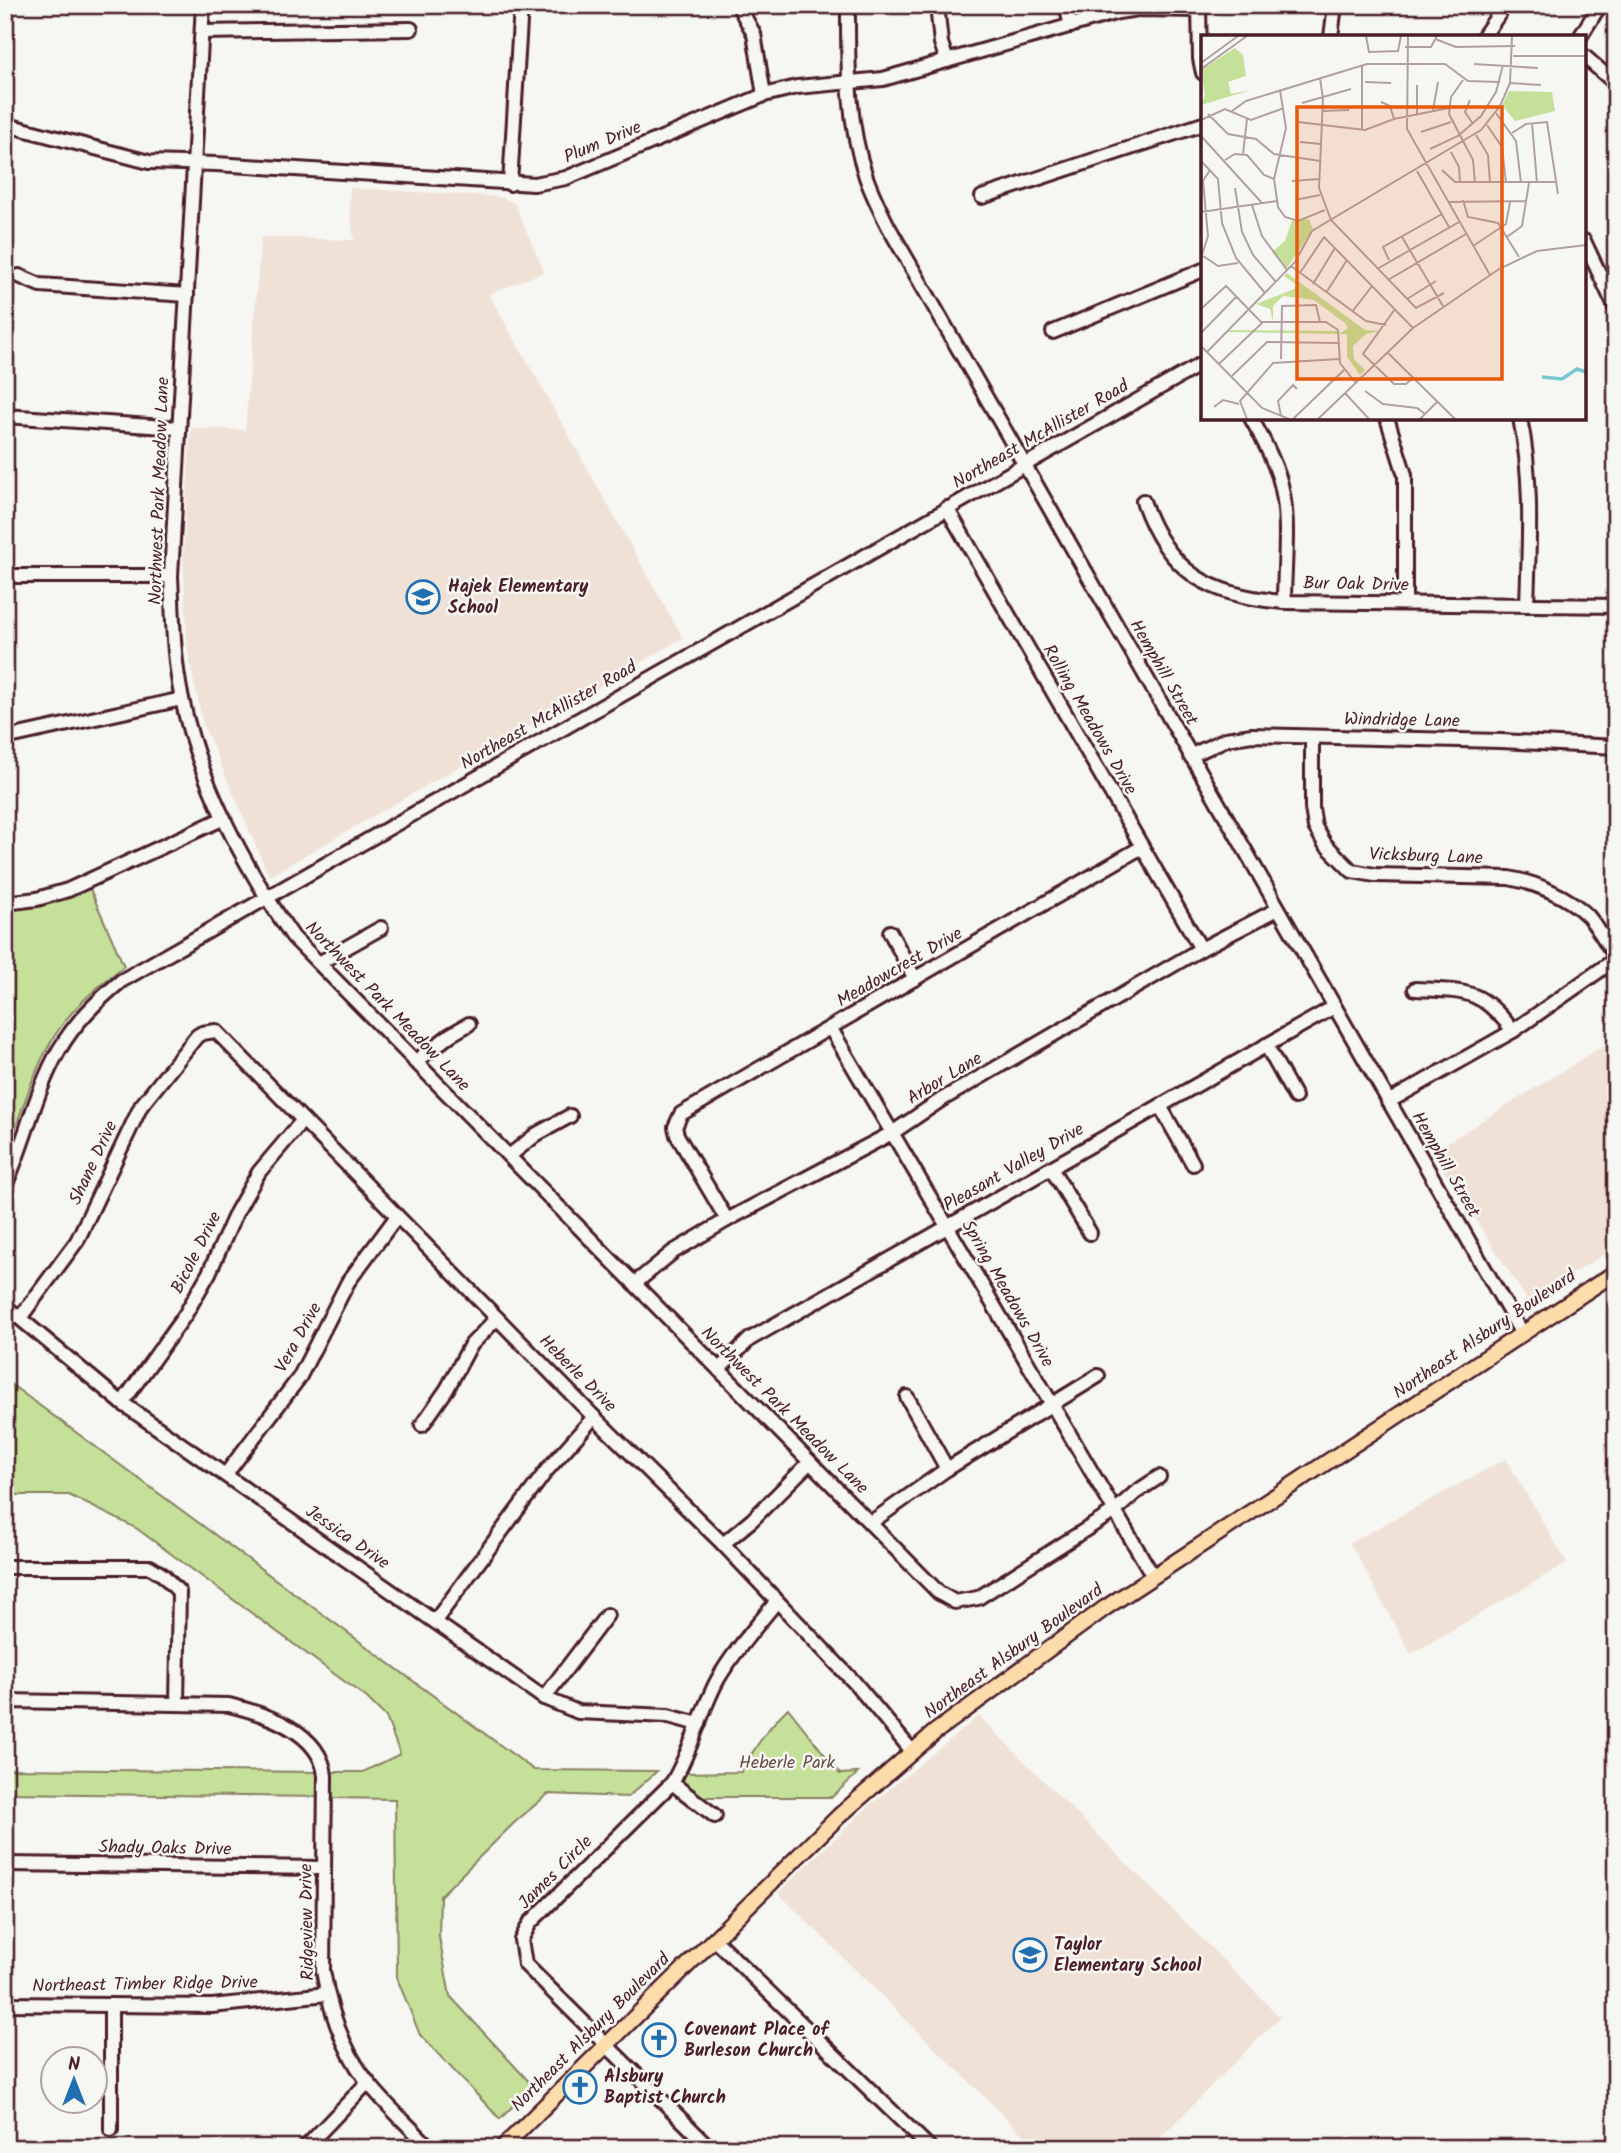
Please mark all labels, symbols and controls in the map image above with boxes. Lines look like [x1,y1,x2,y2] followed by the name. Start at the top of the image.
[1201,35,1586,420] inset map
[560,114,646,172] street label: Plum Drive
[947,372,1136,497] street label: Northeast McAllister Road
[142,377,178,605] street label: Northwest Park Meadow Lane
[1303,570,1409,600] street label: Bur Oak Drive
[448,573,589,623] place label: Hajek Elementary School
[404,578,442,616] school or university icon: Hajek Elementary School
[1121,614,1206,733] street label: Hemphill Street
[1034,639,1144,801] street label: Rolling Meadows Drive
[455,653,644,778] street label: Northeast McAllister Road
[1344,705,1460,737] street label: Windridge Lane
[1369,841,1483,873] street label: Vicksburg Lane
[297,915,477,1099] street label: Northwest Park Meadow Lane
[831,920,969,1016] street label: Meadowcrest Drive
[902,1045,988,1113] street label: Arbor Lane
[1403,1106,1488,1225] street label: Hemphill Street
[62,1116,126,1210] street label: Shane Drive
[938,1116,1090,1220] street label: Pleasant Valley Drive
[164,1207,230,1299] street label: Bicole Drive
[953,1215,1061,1373] street label: Spring Meadows Drive
[1387,1262,1583,1407] street label: Northeast Alsbury Boulevard
[268,1297,330,1379] street label: Vera Drive
[693,1320,875,1502] street label: Northwest Park Meadow Lane
[531,1328,623,1420] street label: Heberle Drive
[299,1498,395,1578] street label: Jessica Drive
[918,1576,1111,1727] street label: Northeast Alsbury Boulevard
[739,1749,836,1778] park label: Heberle Park
[512,1829,600,1917] street label: James Circle
[98,1833,232,1865] street label: Shady Oaks Drive
[292,1863,324,1981] street label: Ridgeview Drive
[1054,1931,1201,1981] place label: Taylor Elementary School
[1011,1936,1049,1974] school or university icon: Taylor Elementary School
[504,1946,678,2120] street label: Northeast Alsbury Boulevard
[32,1969,258,2001] street label: Northeast Timber Ridge Drive
[684,2016,830,2066] place label: Covenant Place of Burleson Church
[640,2021,678,2059] church icon: Covenant Place of Burleson Church
[38,2044,108,2114] north arrow
[68,2050,80,2080] text: N
[604,2063,726,2113] place label: Alsbury Baptist Church
[561,2068,599,2106] church icon: Alsbury Baptist Church

